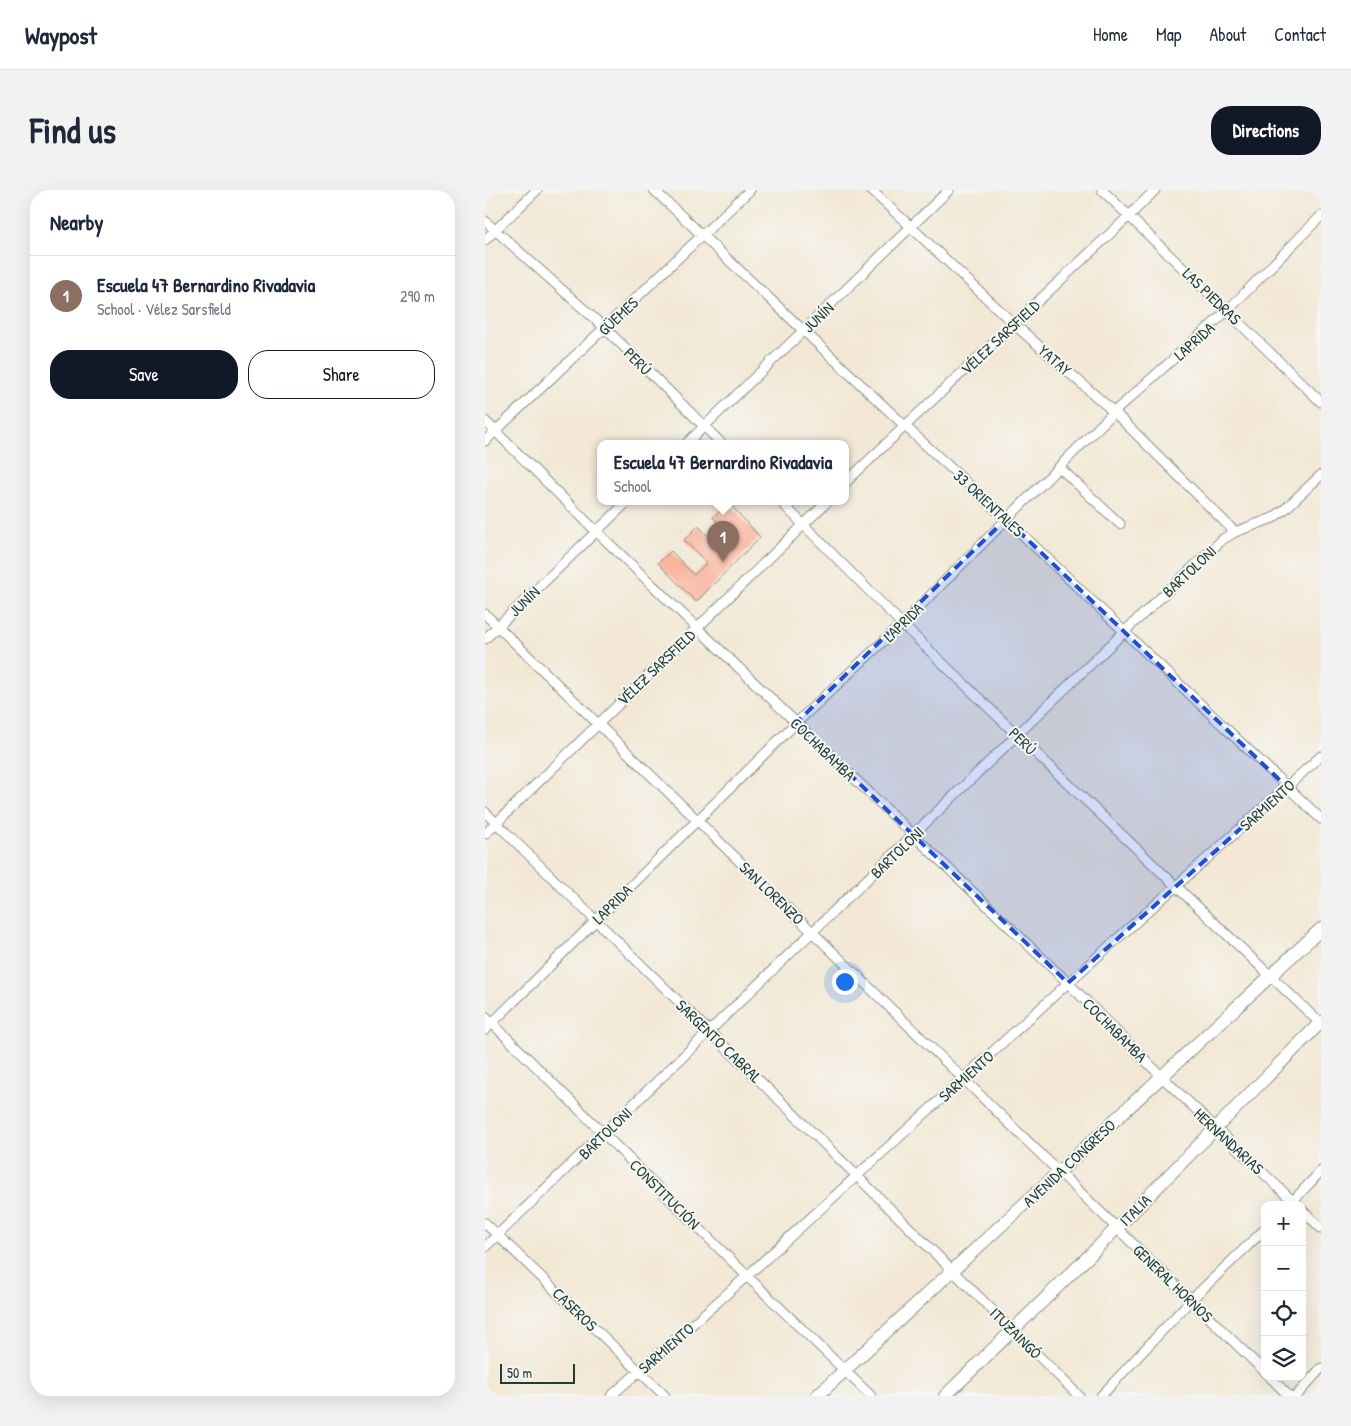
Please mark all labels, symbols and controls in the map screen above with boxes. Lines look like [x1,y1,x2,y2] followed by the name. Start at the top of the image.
[25,19,97,51] text: Waypost
[1093,22,1128,47] text: Home
[1156,22,1181,47] text: Map
[1209,22,1246,47] text: About
[1274,22,1326,47] text: Contact
[1211,106,1321,155] button: Directions
[30,107,116,154] text: Find us
[50,208,103,237] text: Nearby
[1178,263,1246,330] street label: LAS PIEDRAS
[97,272,315,298] text: Escuela 47 Bernardino Rivadavia
[63,285,69,307] text: 1
[400,285,435,307] text: 290 m
[593,291,643,340] street label: GÜEMES
[956,294,1045,379] street label: VÉLEZ SARSFIELD
[798,297,838,337] street label: JUNÍN
[97,298,231,320] text: School · Vélez Sarsfield
[1169,317,1219,365] street label: LAPRIDA
[1034,339,1076,381] street label: YATAY
[619,342,657,380] street label: PERÚ
[50,350,238,399] button: Save
[248,350,435,399] button: Share
[597,440,849,505] popup
[614,449,832,475] text: Escuela 47 Bernardino Rivadavia
[949,465,1030,542] street label: 33 ORIENTALES
[614,475,651,497] text: School
[707,521,739,562] pin: 1
[1157,540,1221,602] street label: BARTOLONI
[504,581,544,621] street label: JUNÍN
[878,597,928,647] street label: LAPRIDA
[612,624,700,710] street label: VÉLEZ SARSFIELD
[785,712,861,786] street label: COCHABAMBA
[1004,722,1042,760] street label: PERÚ
[1234,774,1300,836] street label: SARMIENTO
[865,821,929,883] street label: BARTOLONI
[735,857,809,929] street label: SAN LORENZO
[587,879,637,929] street label: LAPRIDA
[832,969,858,995] your location
[1078,993,1152,1067] street label: COCHABAMBA
[671,994,767,1088] street label: SARGENTO CABRAL
[933,1045,999,1107] street label: SARMIENTO
[573,1102,637,1164] street label: BARTOLONI
[1189,1103,1269,1180] street label: HERNANDARIAS
[1018,1114,1120,1212] street label: AVENIDA CONGRESO
[625,1154,705,1234] street label: CONSTITUCIÓN
[1114,1189,1156,1231] street label: ITALIA
[1261,1201,1306,1381] map controls
[1261,1201,1306,1246] button: +
[1128,1239,1218,1327] street label: GENERAL HORNOS
[1261,1246,1306,1291] button: −
[548,1282,603,1336] street label: CASEROS
[1261,1291,1306,1336] button: locate
[985,1302,1047,1364] street label: ITUZAINGÓ
[633,1317,699,1379] street label: SARMIENTO
[1261,1336,1306,1381] button: layers
[500,1361,575,1384] scale bar
[507,1363,532,1382] text: 50 m

